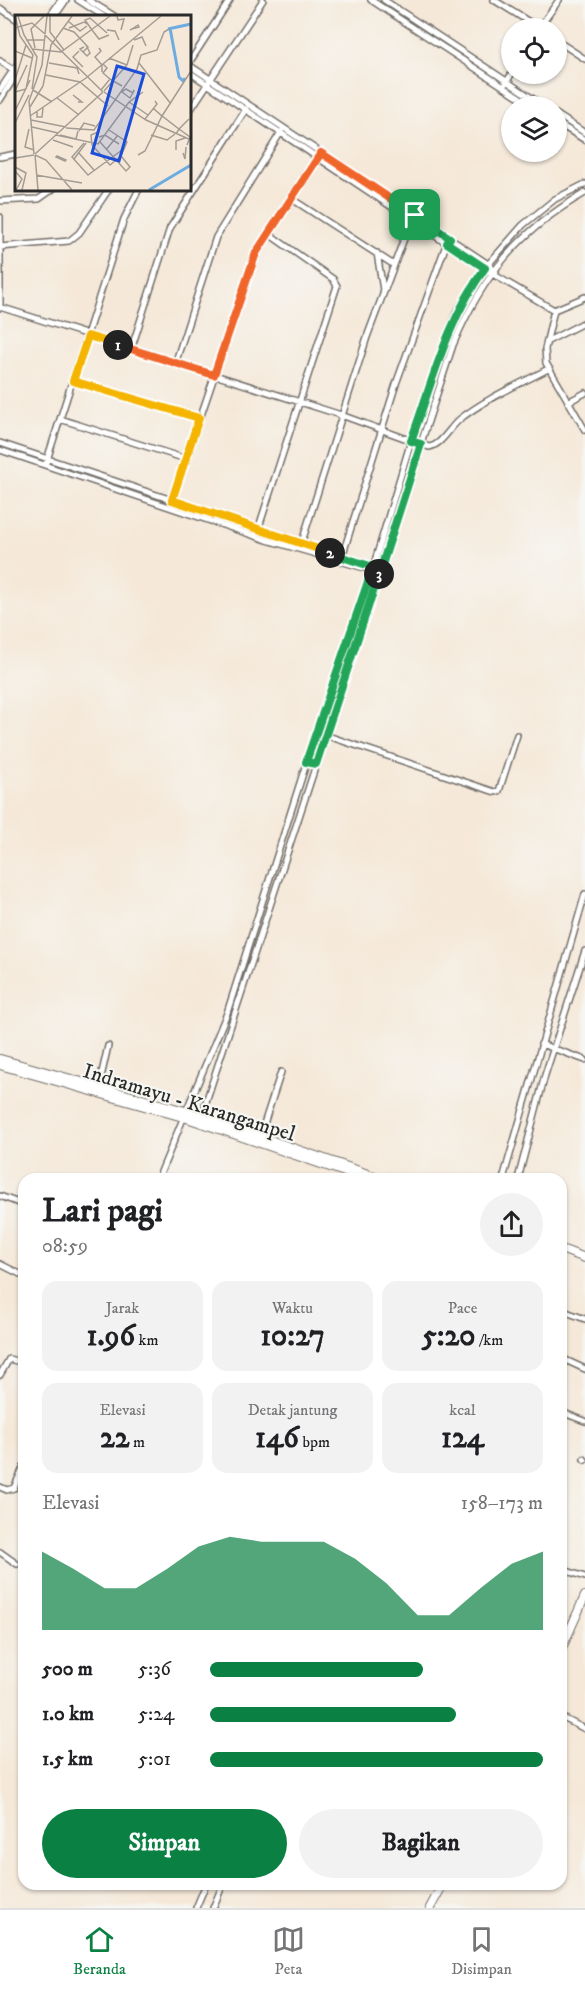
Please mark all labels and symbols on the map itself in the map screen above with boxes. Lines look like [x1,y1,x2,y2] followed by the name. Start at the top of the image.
[15,15,190,190] inset map
[389,189,440,240] pin
[103,330,133,360] pin: 1
[315,538,345,568] pin: 2
[364,559,394,589] pin: 3
[80,1058,299,1148] street label: Indramayu - Karangampel

